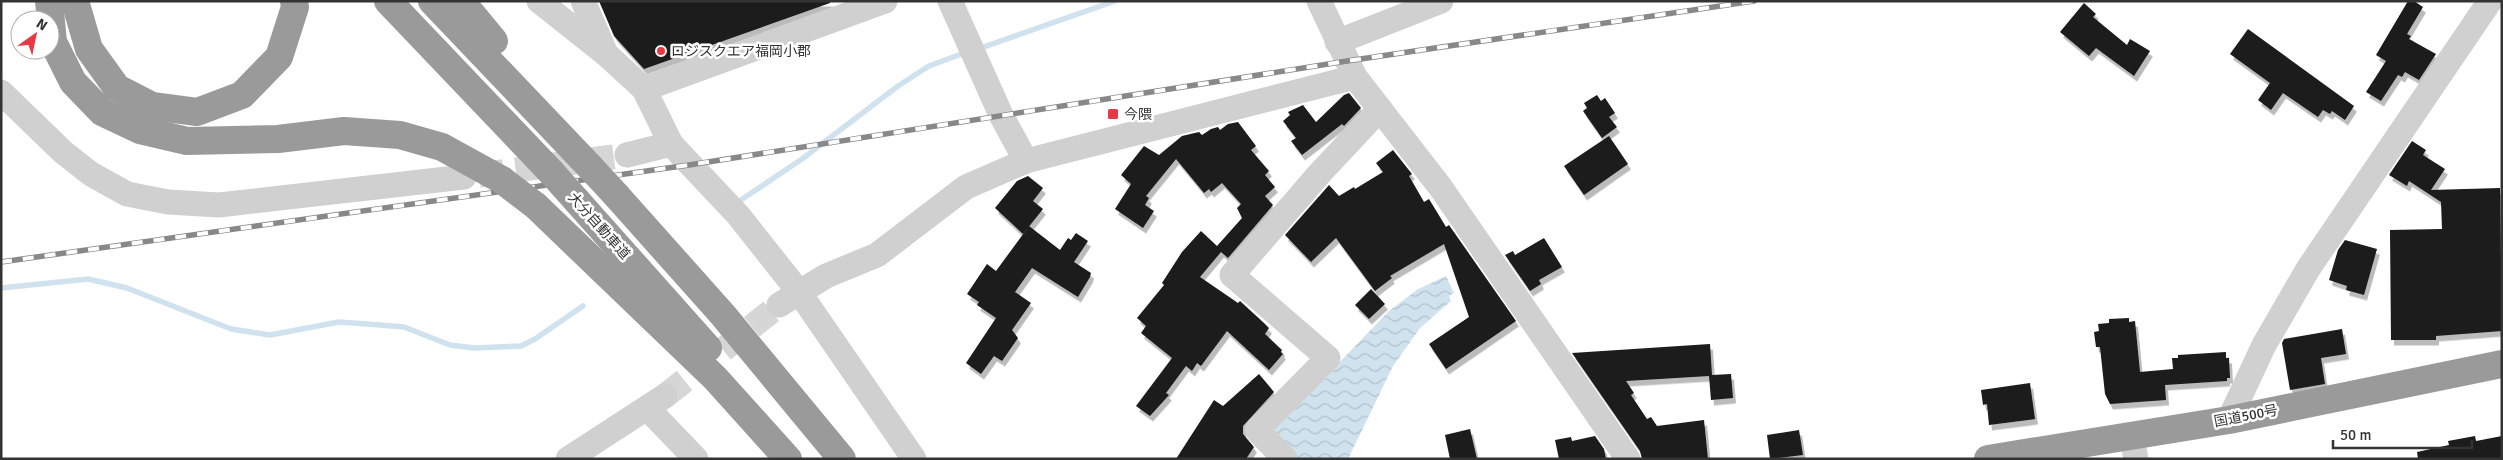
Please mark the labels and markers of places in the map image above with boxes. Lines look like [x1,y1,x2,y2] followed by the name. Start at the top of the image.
[671,43,811,60] place label: ロジスクエア福岡小郡
[655,45,667,57] marker: ロジスクエア福岡小郡
[1124,106,1152,123] place label: 今隈
[1106,107,1120,121] marker: 今隈

